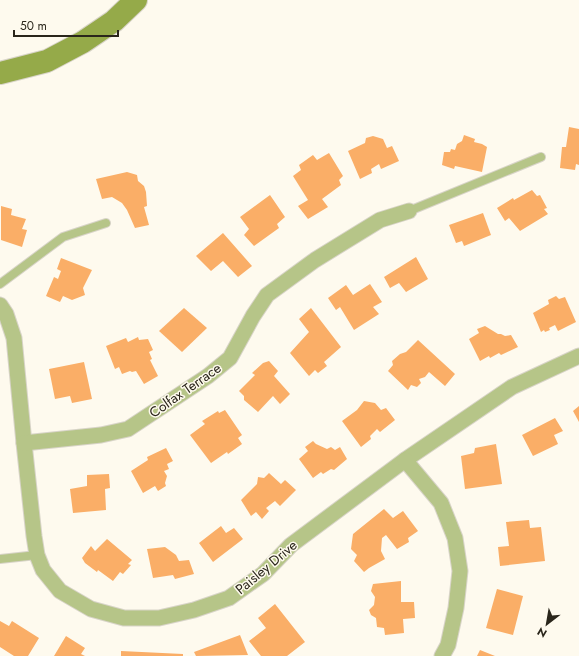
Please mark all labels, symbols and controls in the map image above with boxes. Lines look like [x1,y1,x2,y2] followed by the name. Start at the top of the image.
[14,12,118,38] scale bar
[20,17,47,35] text: 50 m
[145,358,225,422] street label: Colfax Terrace
[231,535,301,599] street label: Paisley Drive
[527,604,567,644] north arrow
[534,623,550,642] text: N

